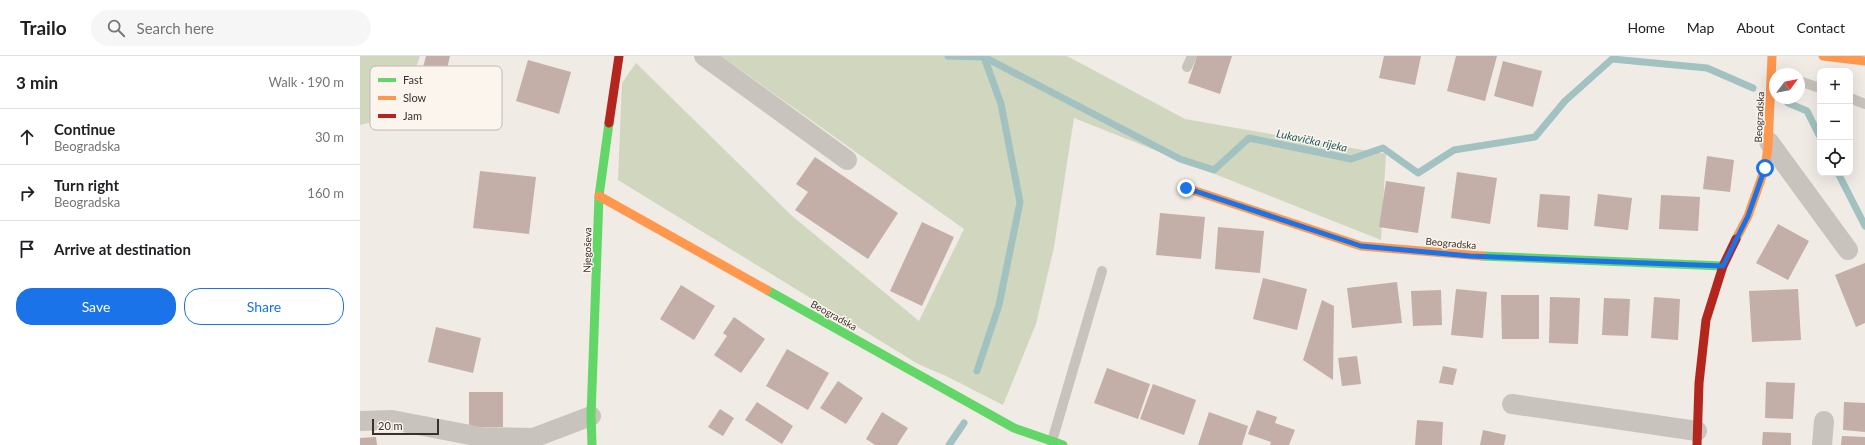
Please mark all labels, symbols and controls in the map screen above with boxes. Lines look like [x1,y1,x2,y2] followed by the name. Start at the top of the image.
[91,10,371,46] search box
[20,16,67,39] text: Trailo
[105,17,127,39] icon: search
[137,19,214,37] text: Search here
[1627,19,1665,36] text: Home
[1687,19,1714,36] text: Map
[1736,19,1774,36] text: About
[1796,19,1845,36] text: Contact
[370,66,502,130] legend
[1769,68,1805,104] north arrow
[1817,68,1853,176] map controls
[1817,68,1853,104] button: +
[16,72,58,93] text: 3 min
[403,73,423,86] text: Fast
[268,74,344,90] text: Walk · 190 m
[403,91,427,104] text: Slow
[1752,91,1766,143] street label: Beogradska
[1817,104,1853,140] button: −
[403,109,422,122] text: Jam
[54,120,115,138] text: Continue
[16,126,38,148] icon: ahead
[1275,126,1349,154] water label: Lukavička rijeka
[315,129,344,145] text: 30 m
[54,138,120,154] text: Beogradska
[1817,140,1853,176] button: locate
[1756,159,1774,177] route start
[54,176,119,194] text: Turn right
[1177,179,1195,197] route end
[16,182,38,204] icon: right
[307,185,344,201] text: 160 m
[54,194,120,210] text: Beogradska
[581,227,593,273] street label: Njegoševa
[1425,235,1477,251] street label: Beogradska
[16,238,38,260] icon: arrive
[54,240,191,258] text: Arrive at destination
[16,288,176,325] button: Save
[184,288,344,325] button: Share
[809,297,859,333] street label: Beogradska
[372,417,439,436] scale bar
[378,419,403,432] text: 20 m

